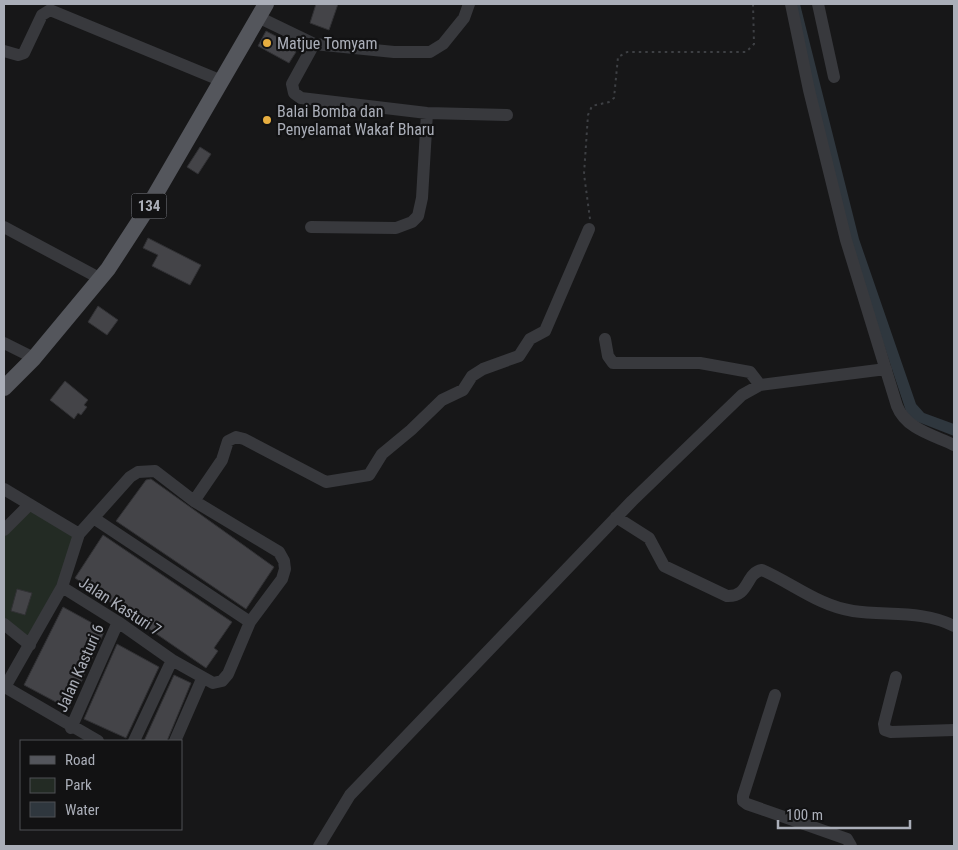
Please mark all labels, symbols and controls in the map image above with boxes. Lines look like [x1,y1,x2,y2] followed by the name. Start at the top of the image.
[277,34,378,53] place label: Matjue Tomyam
[261,37,273,49] marker: Matjue Tomyam
[277,102,434,139] place label: Balai Bomba dan Penyelamat Wakaf Bharu
[261,114,273,126] marker: Balai Bomba dan Penyelamat Wakaf Bharu
[132,194,166,218] road number: 134
[75,572,165,640] street label: Jalan Kasturi 7
[52,621,108,715] street label: Jalan Kasturi 6
[20,740,182,830] legend
[65,751,95,769] text: Road
[65,776,92,794] text: Park
[778,798,910,830] scale bar
[65,801,100,819] text: Water
[786,806,823,824] text: 100 m

